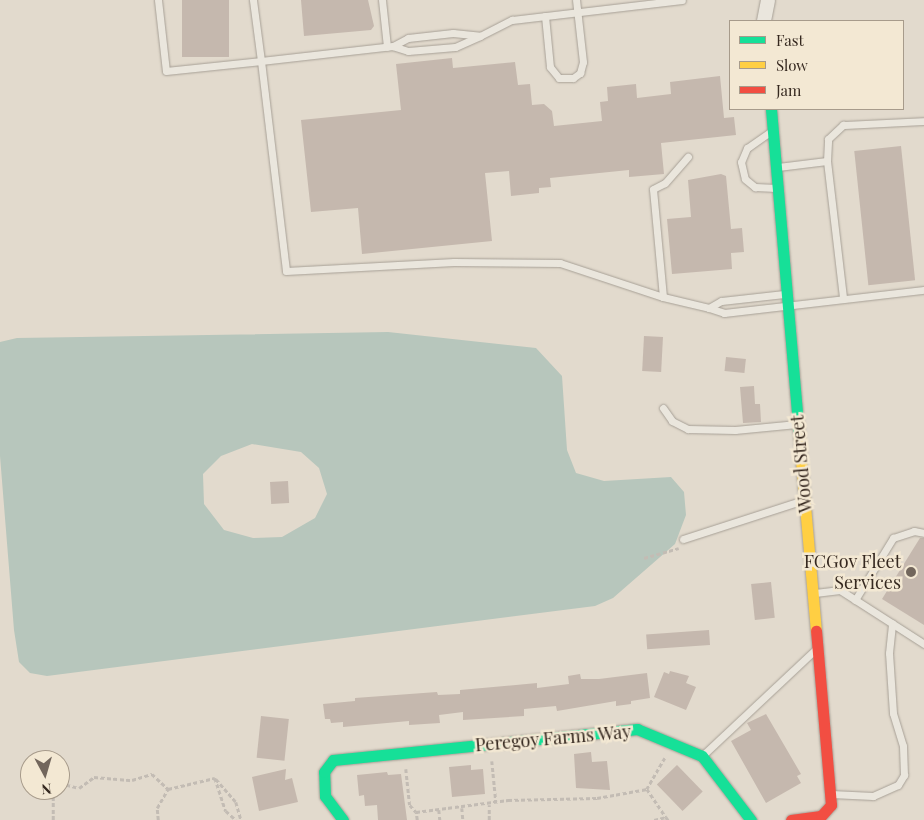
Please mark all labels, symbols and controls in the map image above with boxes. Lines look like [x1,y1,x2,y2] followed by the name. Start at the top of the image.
[729,20,904,110] legend
[776,30,804,50] text: Fast
[776,55,808,75] text: Slow
[776,80,801,100] text: Jam
[786,414,816,514] street label: Wood Street
[803,551,901,594] place label: FCGov Fleet Services
[905,566,917,578] marker: FCGov Fleet Services
[474,720,632,756] street label: Peregoy Farms Way
[20,750,70,800] north arrow
[41,779,53,799] text: N

